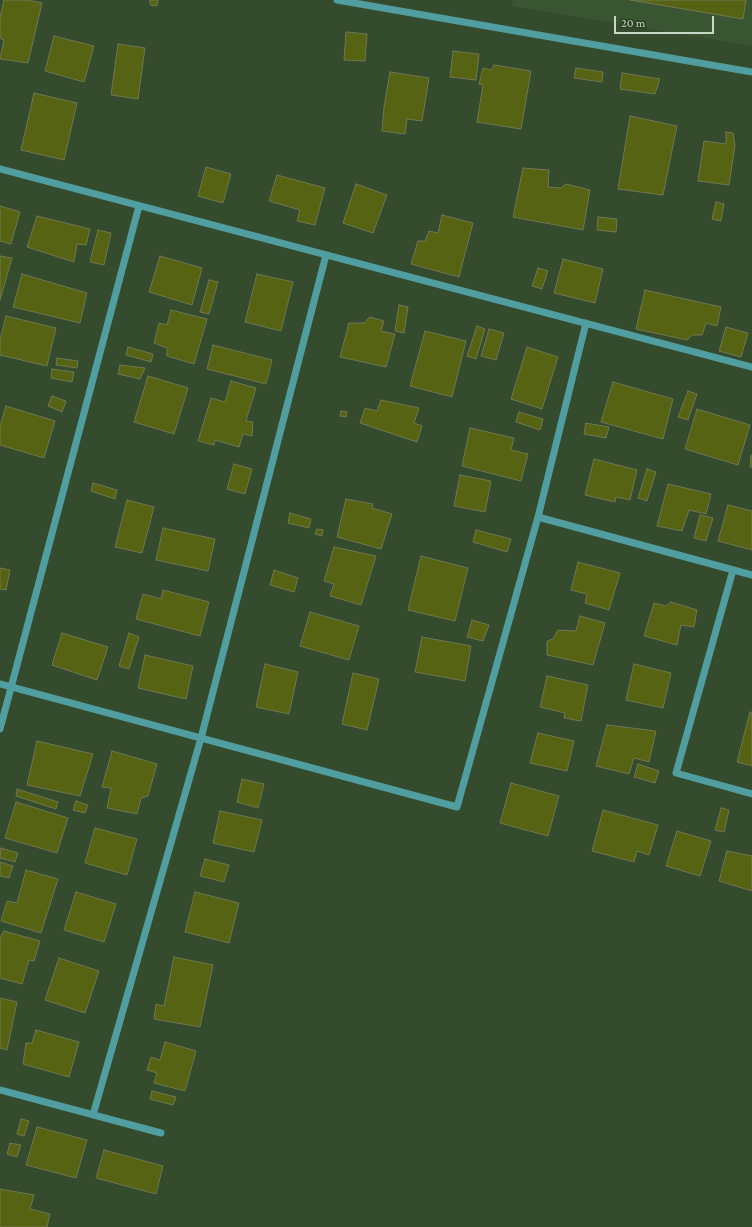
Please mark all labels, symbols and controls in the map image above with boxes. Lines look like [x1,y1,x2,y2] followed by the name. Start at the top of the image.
[616,8,716,34] scale bar
[621,16,645,30] text: 20 m

